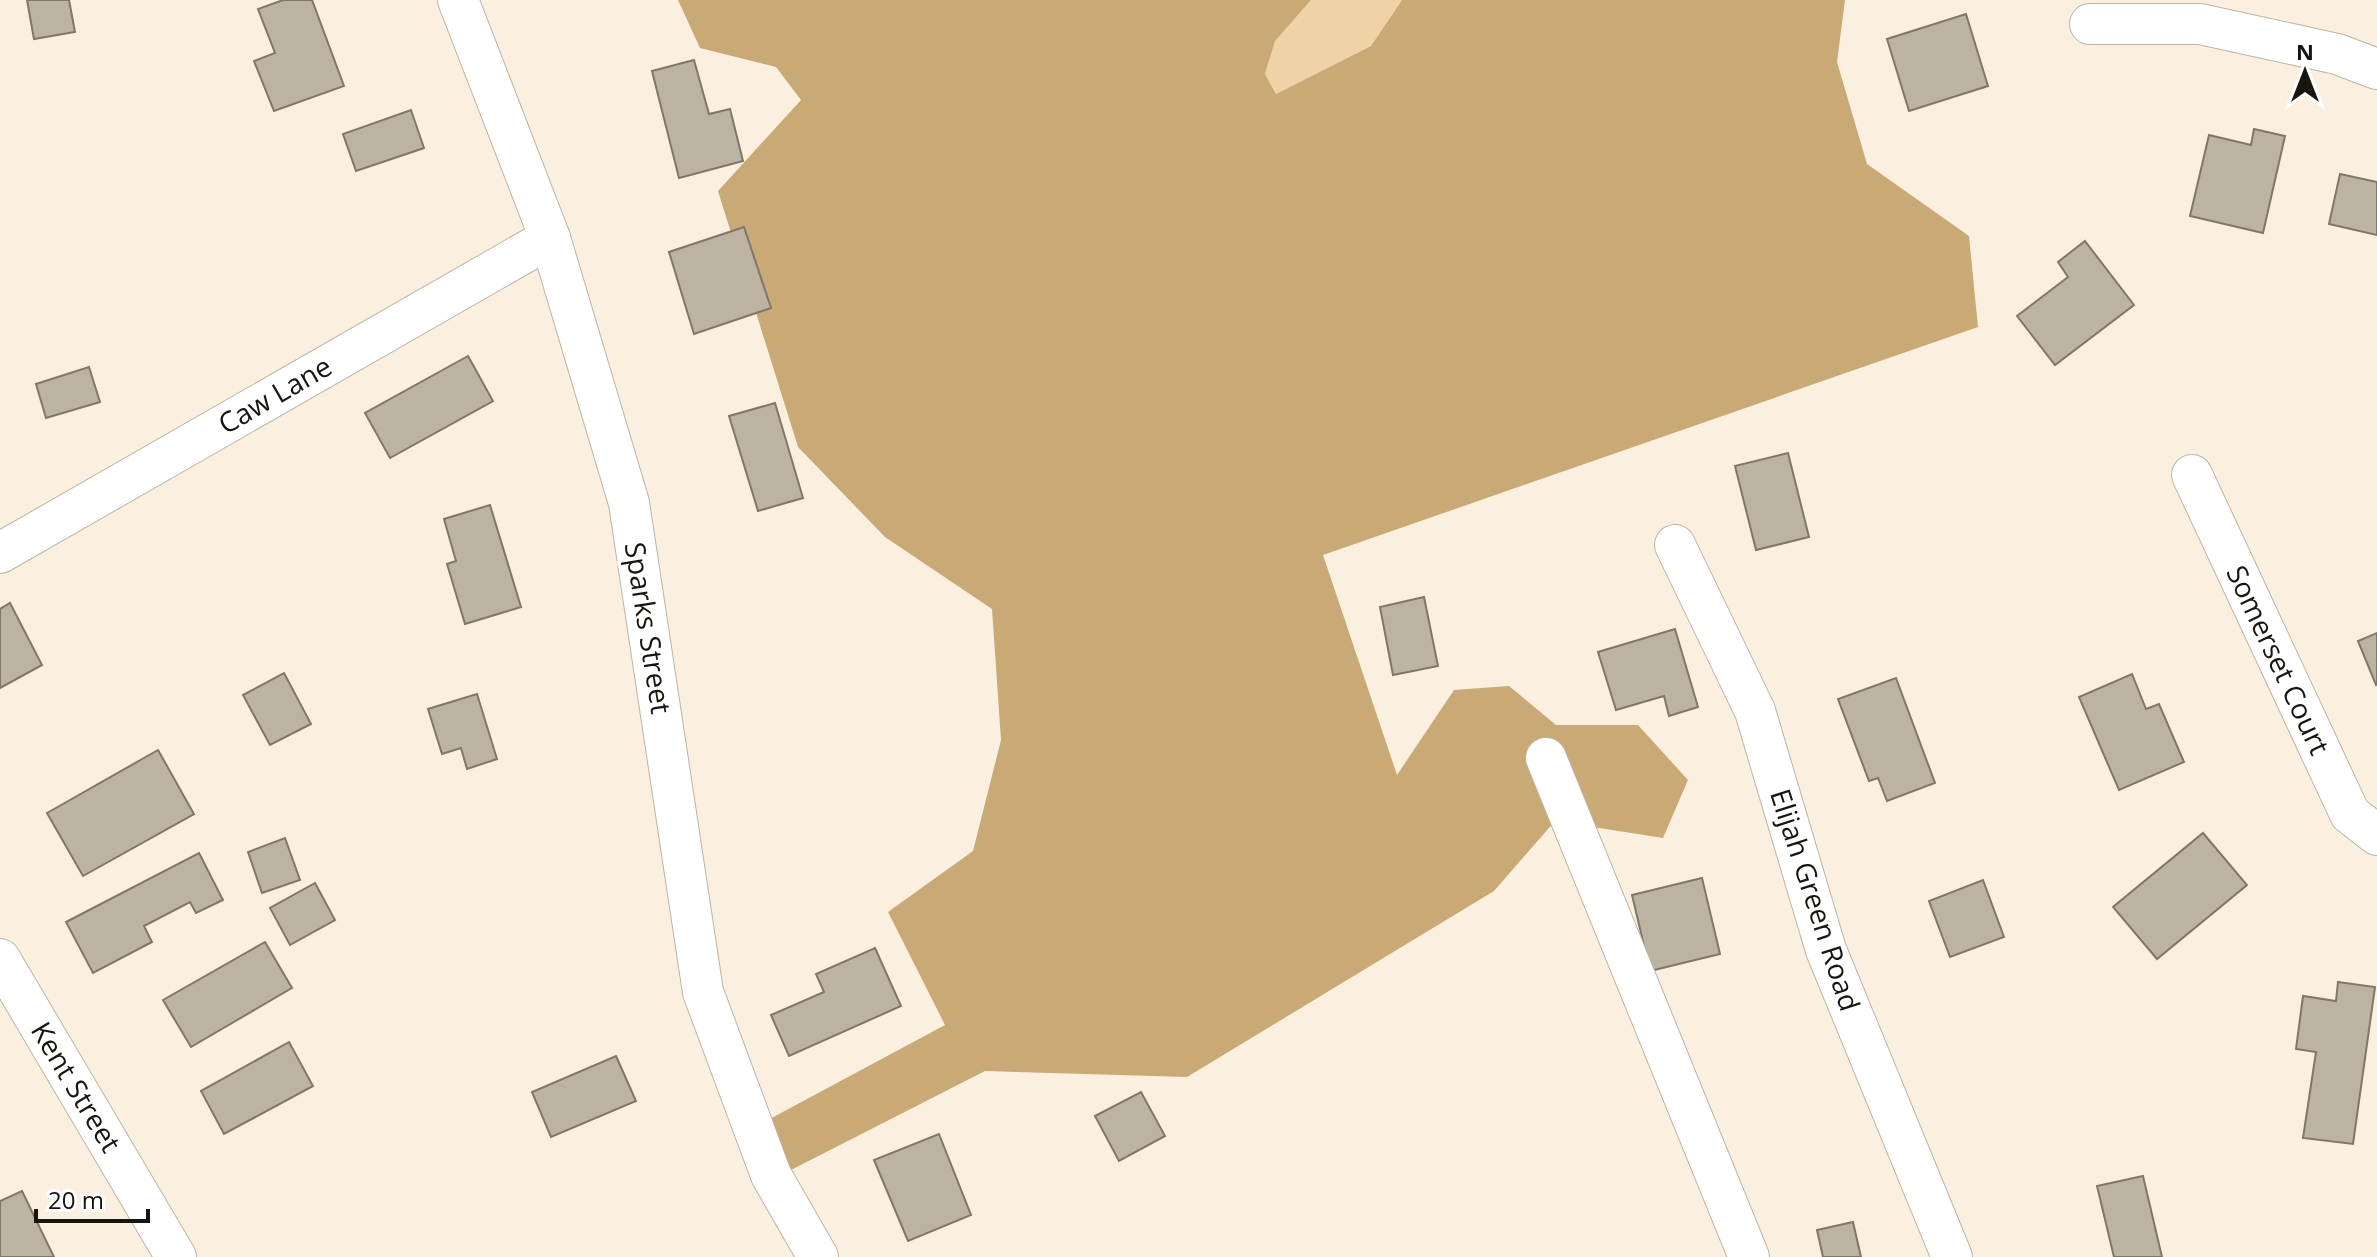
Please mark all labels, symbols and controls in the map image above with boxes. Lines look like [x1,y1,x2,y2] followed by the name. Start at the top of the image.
[2265,32,2345,112] north arrow
[2296,36,2314,66] text: N
[211,346,338,442] street label: Caw Lane
[617,539,681,716] street label: Sparks Street
[2218,559,2339,760] street label: Somerset Court
[1762,784,1870,1016] street label: Elijah Green Road
[23,1014,131,1159] street label: Kent Street
[36,1173,148,1223] scale bar
[48,1183,104,1216] text: 20 m

